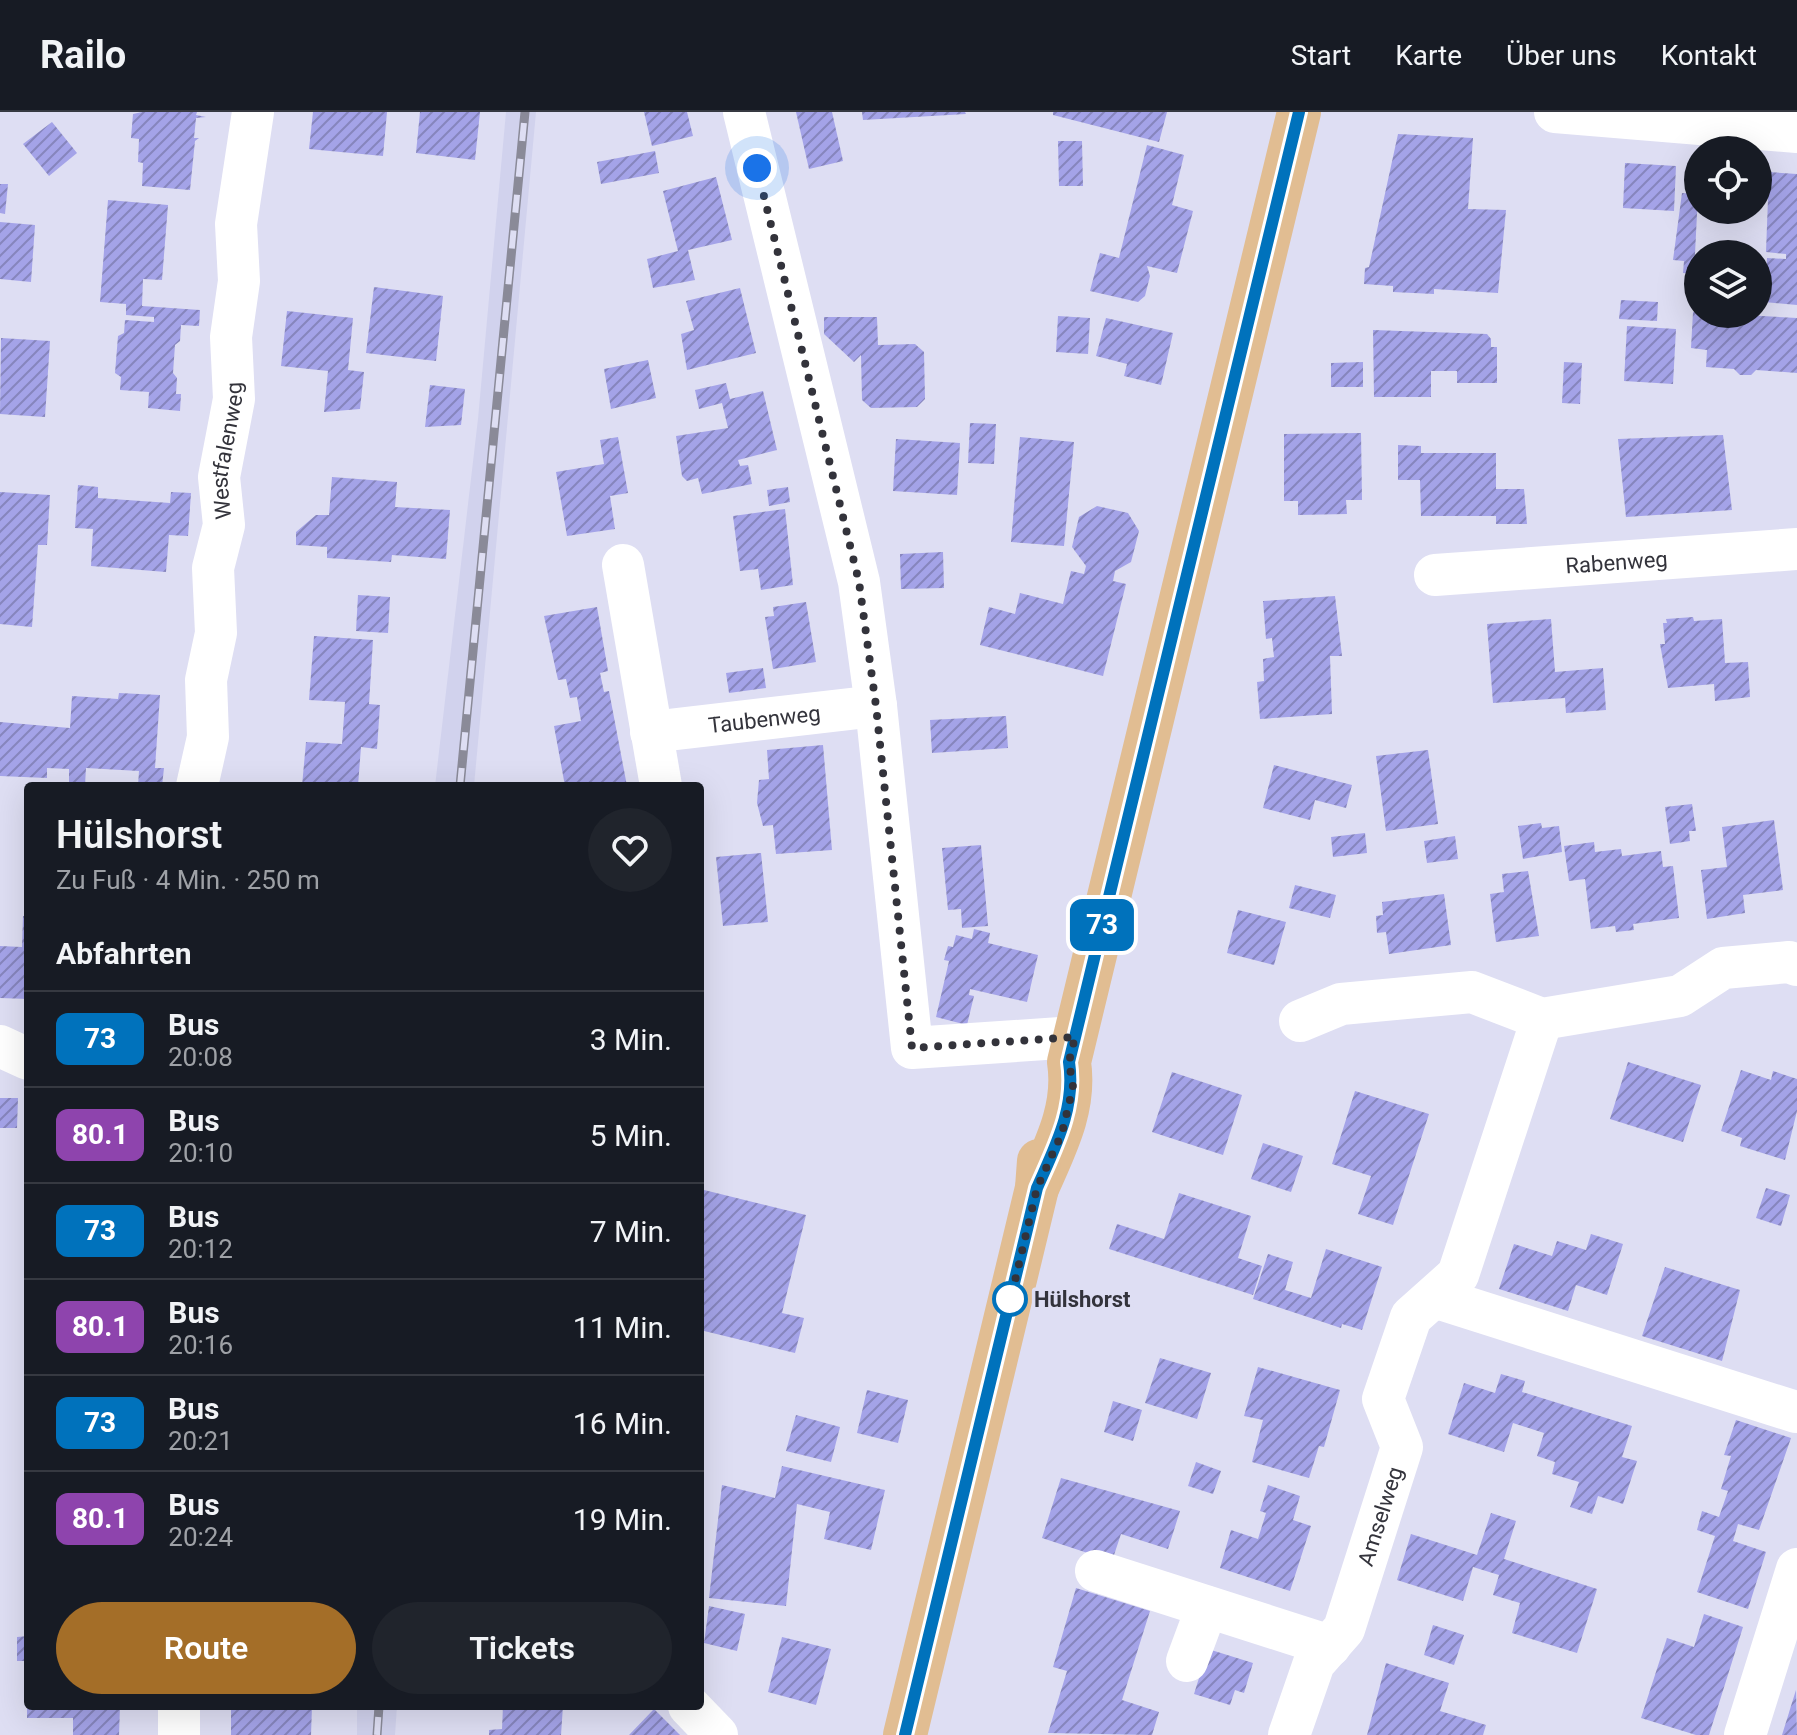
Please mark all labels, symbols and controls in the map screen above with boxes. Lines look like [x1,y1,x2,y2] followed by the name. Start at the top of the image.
[40,33,126,77] text: Railo
[1291,39,1351,72] text: Start
[1395,39,1462,72] text: Karte
[1506,39,1617,72] text: Über uns
[1661,39,1757,72] text: Kontakt
[1684,136,1772,328] map controls
[1684,136,1772,224] button: locate
[737,148,777,188] your location
[1684,240,1772,328] button: layers
[207,381,247,520] street label: Westfalenweg
[1565,546,1668,578] street label: Rabenweg
[707,700,822,738] street label: Taubenweg
[588,808,672,892] button: heart
[56,813,222,857] text: Hülshorst
[56,865,320,895] text: Zu Fuß · 4 Min. · 250 m
[1066,899,1138,951] line badge: 73
[1086,908,1118,941] text: 73
[56,936,192,971] text: Abfahrten
[168,1007,219,1042] text: Bus
[84,1022,116,1055] text: 73
[590,1022,672,1057] text: 3 Min.
[168,1042,233,1072] text: 20:08
[168,1103,220,1138] text: Bus
[72,1118,128,1151] text: 80.1
[590,1118,672,1153] text: 5 Min.
[168,1138,233,1168] text: 20:10
[168,1199,219,1234] text: Bus
[84,1214,116,1247] text: 73
[590,1214,672,1249] text: 7 Min.
[168,1234,233,1264] text: 20:12
[993,1282,1027,1316] marker: Hülshorst
[1034,1287,1131,1312] place label: Hülshorst
[168,1295,220,1330] text: Bus
[72,1310,128,1343] text: 80.1
[573,1310,672,1345] text: 11 Min.
[168,1330,233,1360] text: 20:16
[168,1391,219,1426] text: Bus
[84,1406,116,1439] text: 73
[573,1406,672,1441] text: 16 Min.
[168,1426,233,1456] text: 20:21
[1352,1463,1407,1569] street label: Amselweg
[168,1487,220,1522] text: Bus
[72,1502,128,1535] text: 80.1
[573,1502,672,1537] text: 19 Min.
[168,1522,233,1552] text: 20:24
[56,1602,356,1694] button: Route
[372,1602,672,1694] button: Tickets

